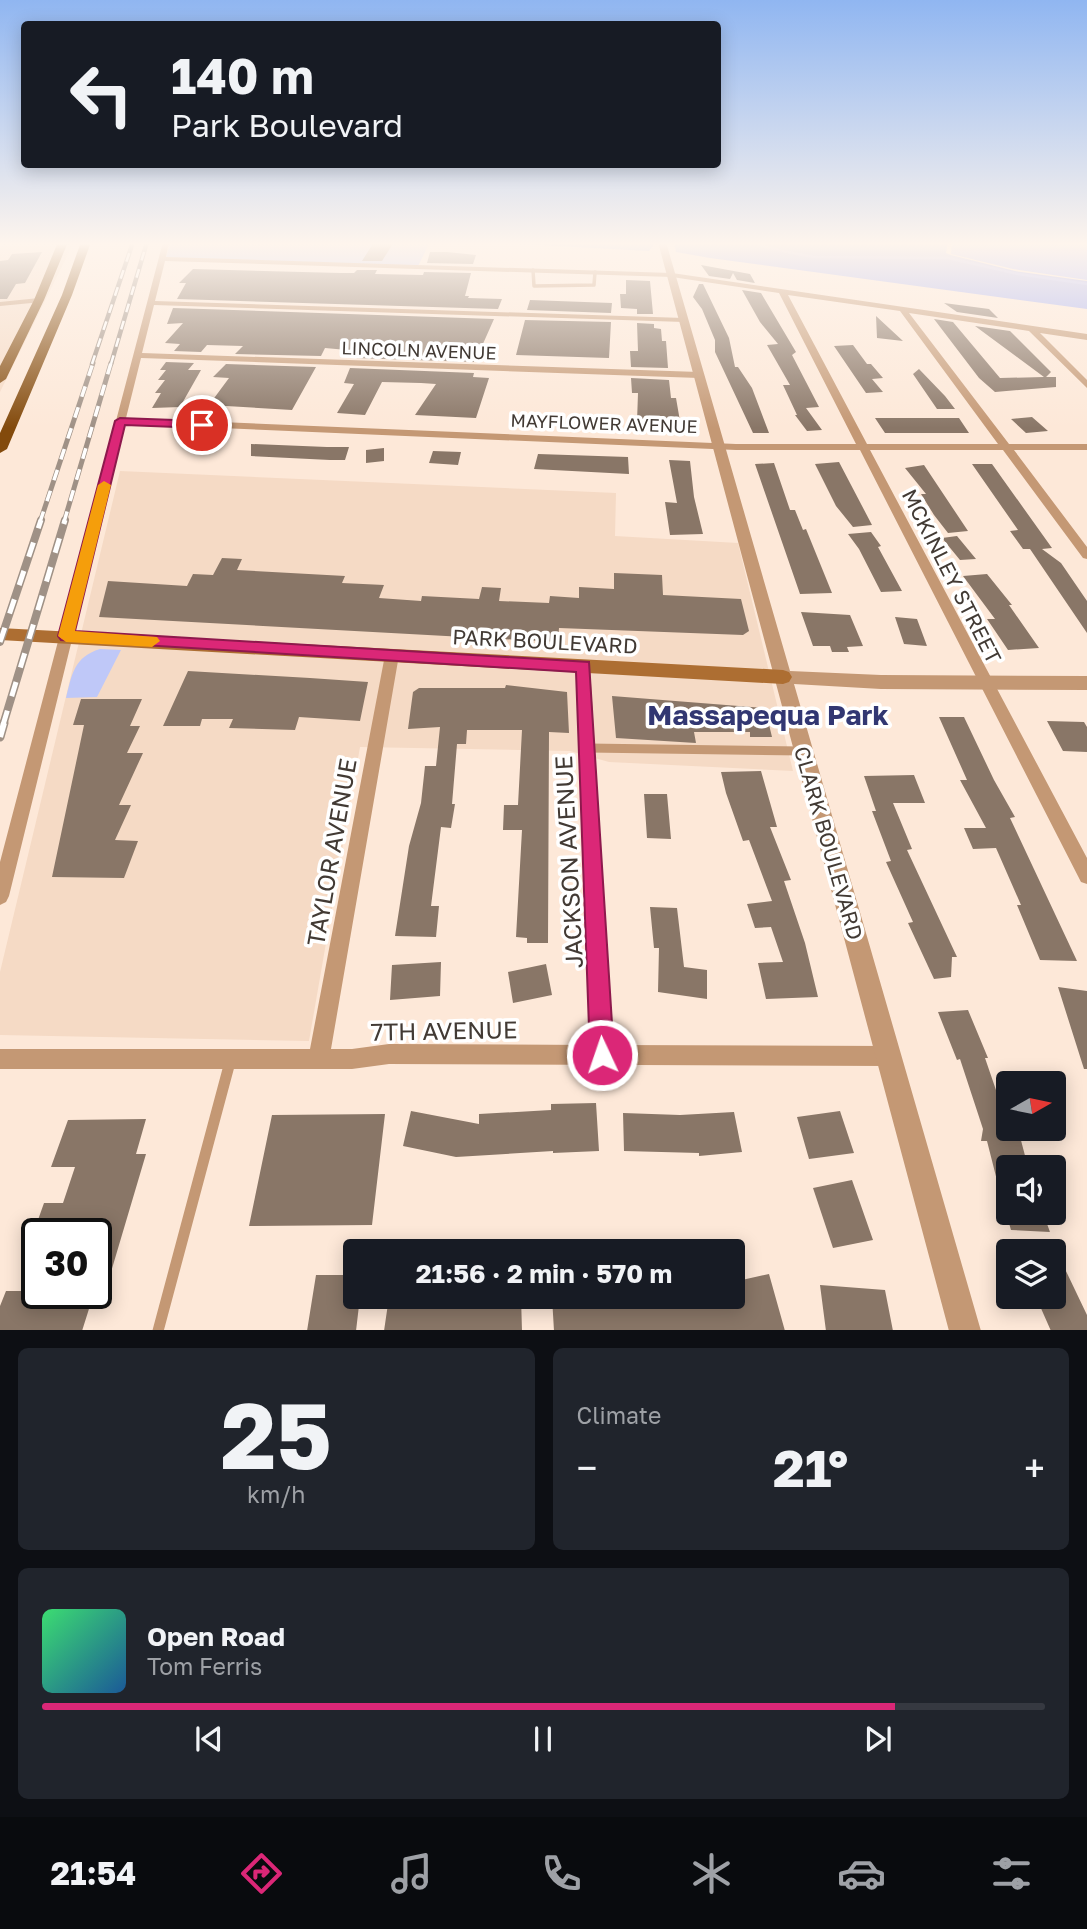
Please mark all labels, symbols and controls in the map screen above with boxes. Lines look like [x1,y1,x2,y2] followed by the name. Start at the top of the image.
[171,46,314,105] text: 140 m
[56,49,147,140] icon: left
[171,106,403,144] text: Park Boulevard
[341,336,497,364] street label: LINCOLN AVENUE
[172,395,232,455] pin
[183,406,221,444] icon: arrive
[510,409,698,437] street label: MAYFLOWER AVENUE
[897,484,1007,668] street label: MCKINLEY STREET
[452,623,638,659] street label: PARK BOULEVARD
[647,698,889,731] district label: Massapequa Park
[789,743,869,943] street label: CLARK BOULEVARD
[548,755,588,969] street label: JACKSON AVENUE
[300,756,362,948] street label: TAYLOR AVENUE
[370,1014,518,1046] street label: 7TH AVENUE
[565,1018,639,1092] position arrow
[996,1071,1066,1141] north arrow
[996,1071,1066,1309] map controls
[996,1155,1066,1225] button: sound
[21,1218,112,1309] speed limit sign: 30
[996,1239,1066,1309] button: layers
[416,1258,672,1289] text: 21:56 · 2 min · 570 m
[221,1380,332,1489] text: 25
[577,1401,661,1429] text: Climate
[773,1436,848,1498] text: 21°
[577,1445,597,1490] text: −
[1024,1445,1045,1490] text: +
[247,1480,306,1508] text: km/h
[147,1621,285,1652] text: Open Road
[147,1652,262,1680] text: Tom Ferris
[190,1720,228,1758] icon: previous
[524,1720,562,1758] icon: pause
[859,1720,897,1758] icon: next
[237,1849,286,1898] icon: directions
[387,1849,436,1898] icon: music
[537,1849,586,1898] icon: phone
[687,1849,736,1898] icon: climate
[837,1849,886,1898] icon: car
[987,1849,1036,1898] icon: filters
[51,1854,136,1892] text: 21:54

